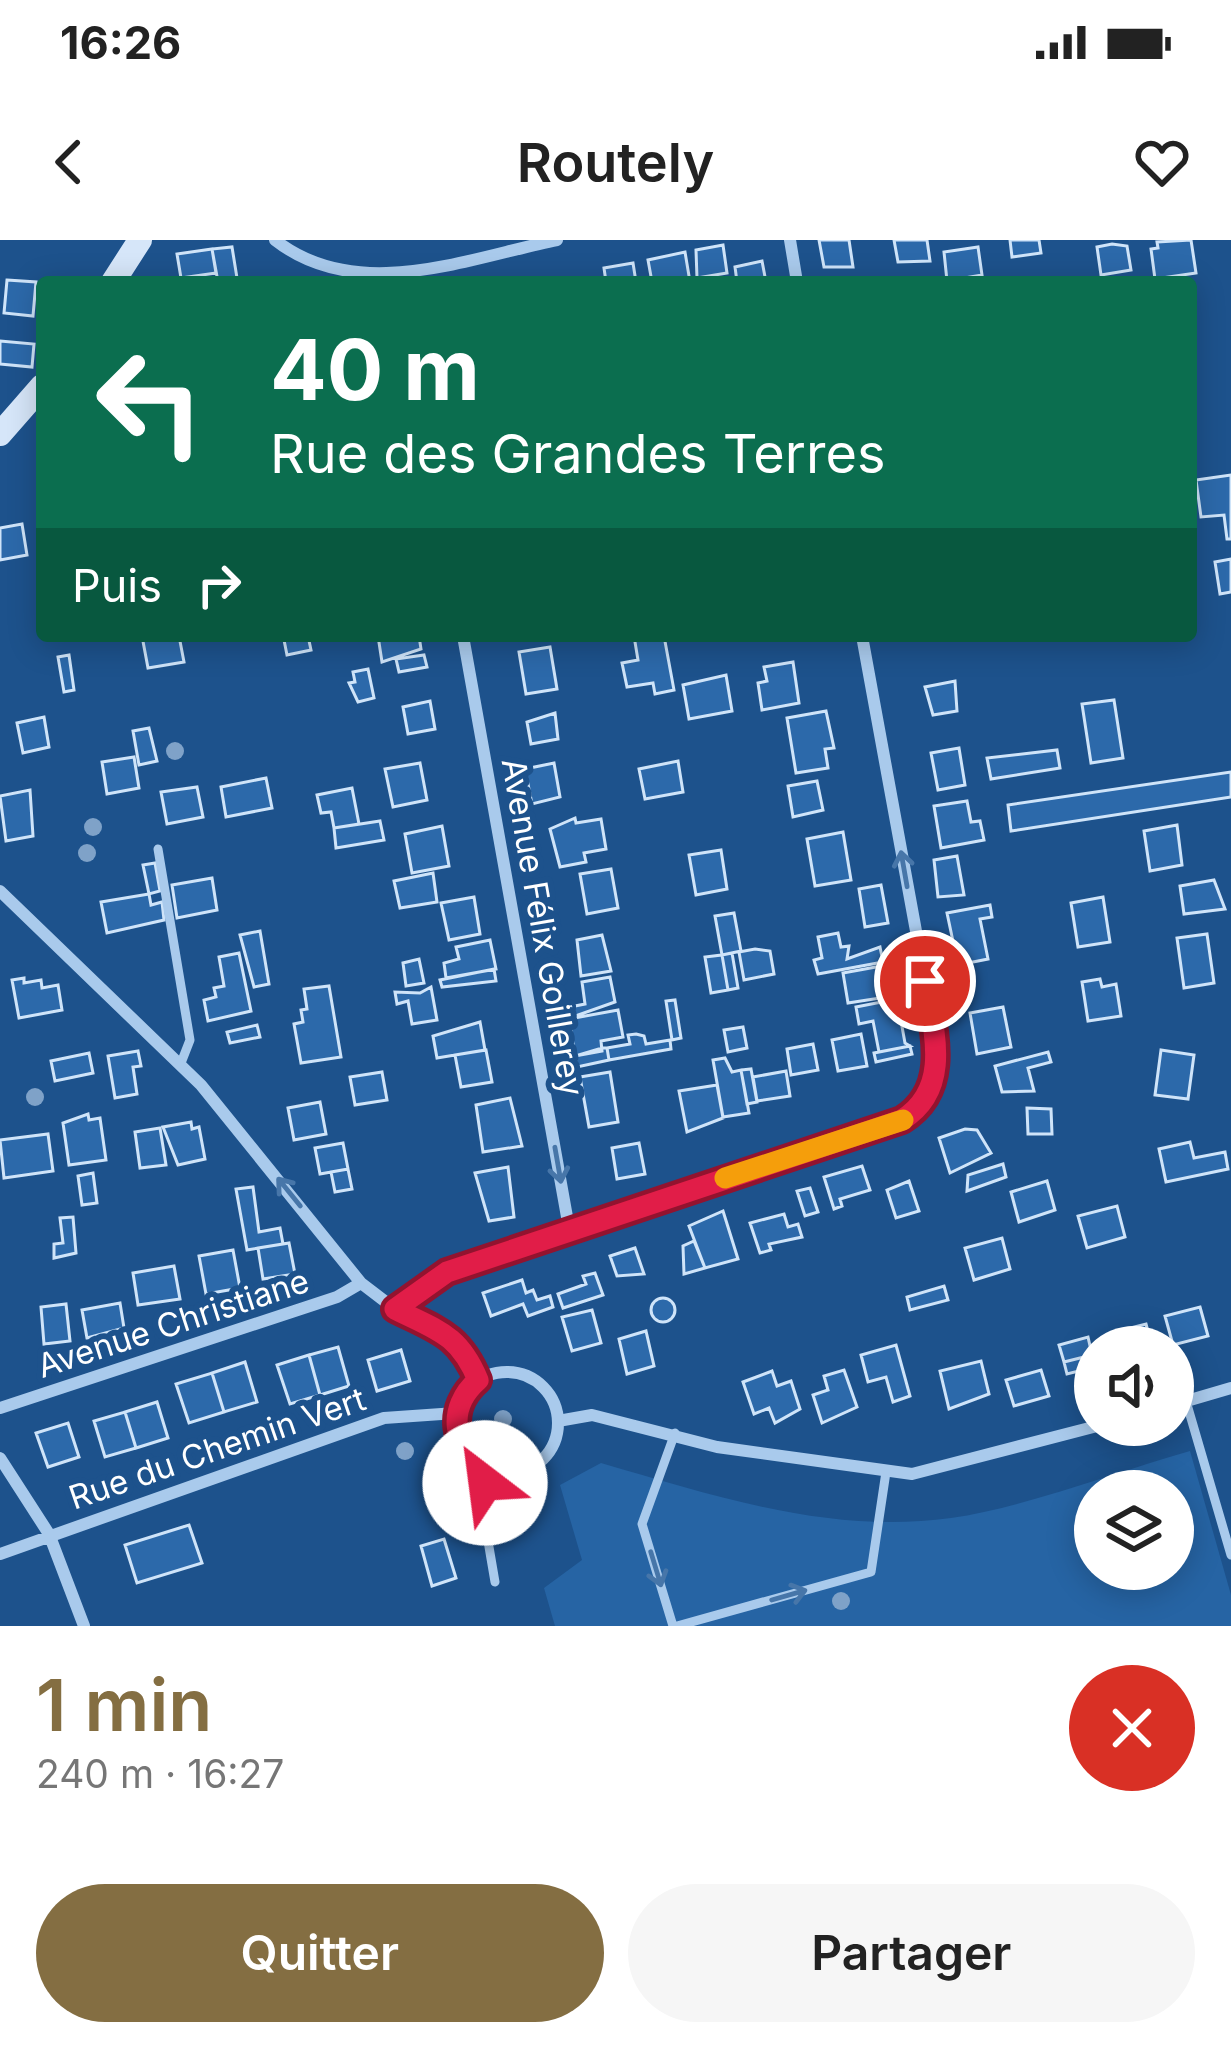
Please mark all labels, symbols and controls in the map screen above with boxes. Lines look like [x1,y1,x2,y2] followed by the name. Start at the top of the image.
[60,15,181,70] text: 16:26
[36,129,102,195] icon: back
[1129,129,1195,195] icon: heart
[517,130,714,195] text: Routely
[270,319,480,420] text: 40 m
[72,324,228,480] icon: left
[270,421,885,486] text: Rue des Grandes Terres
[186,552,252,618] icon: right
[72,558,162,613] text: Puis
[494,755,592,1099] street label: Avenue Félix Goillerey
[892,851,915,890] one-way arrow
[874,930,976,1032] pin
[892,948,958,1014] icon: arrive
[548,1144,570,1183] one-way arrow
[275,1177,303,1208] one-way arrow
[32,1260,314,1386] street label: Avenue Christiane
[1074,1326,1194,1590] map controls
[1074,1326,1194,1446] button: sound
[64,1378,371,1518] street label: Rue du Chemin Vert
[422,1420,548,1546] position arrow
[1074,1470,1194,1590] button: layers
[646,1549,668,1587] one-way arrow
[769,1582,807,1604] one-way arrow
[36,1661,212,1748] text: 1 min
[1069,1665,1195,1791] button: close
[36,1750,284,1797] text: 240 m · 16:27
[36,1884,604,2022] button: Quitter
[628,1884,1195,2022] button: Partager

